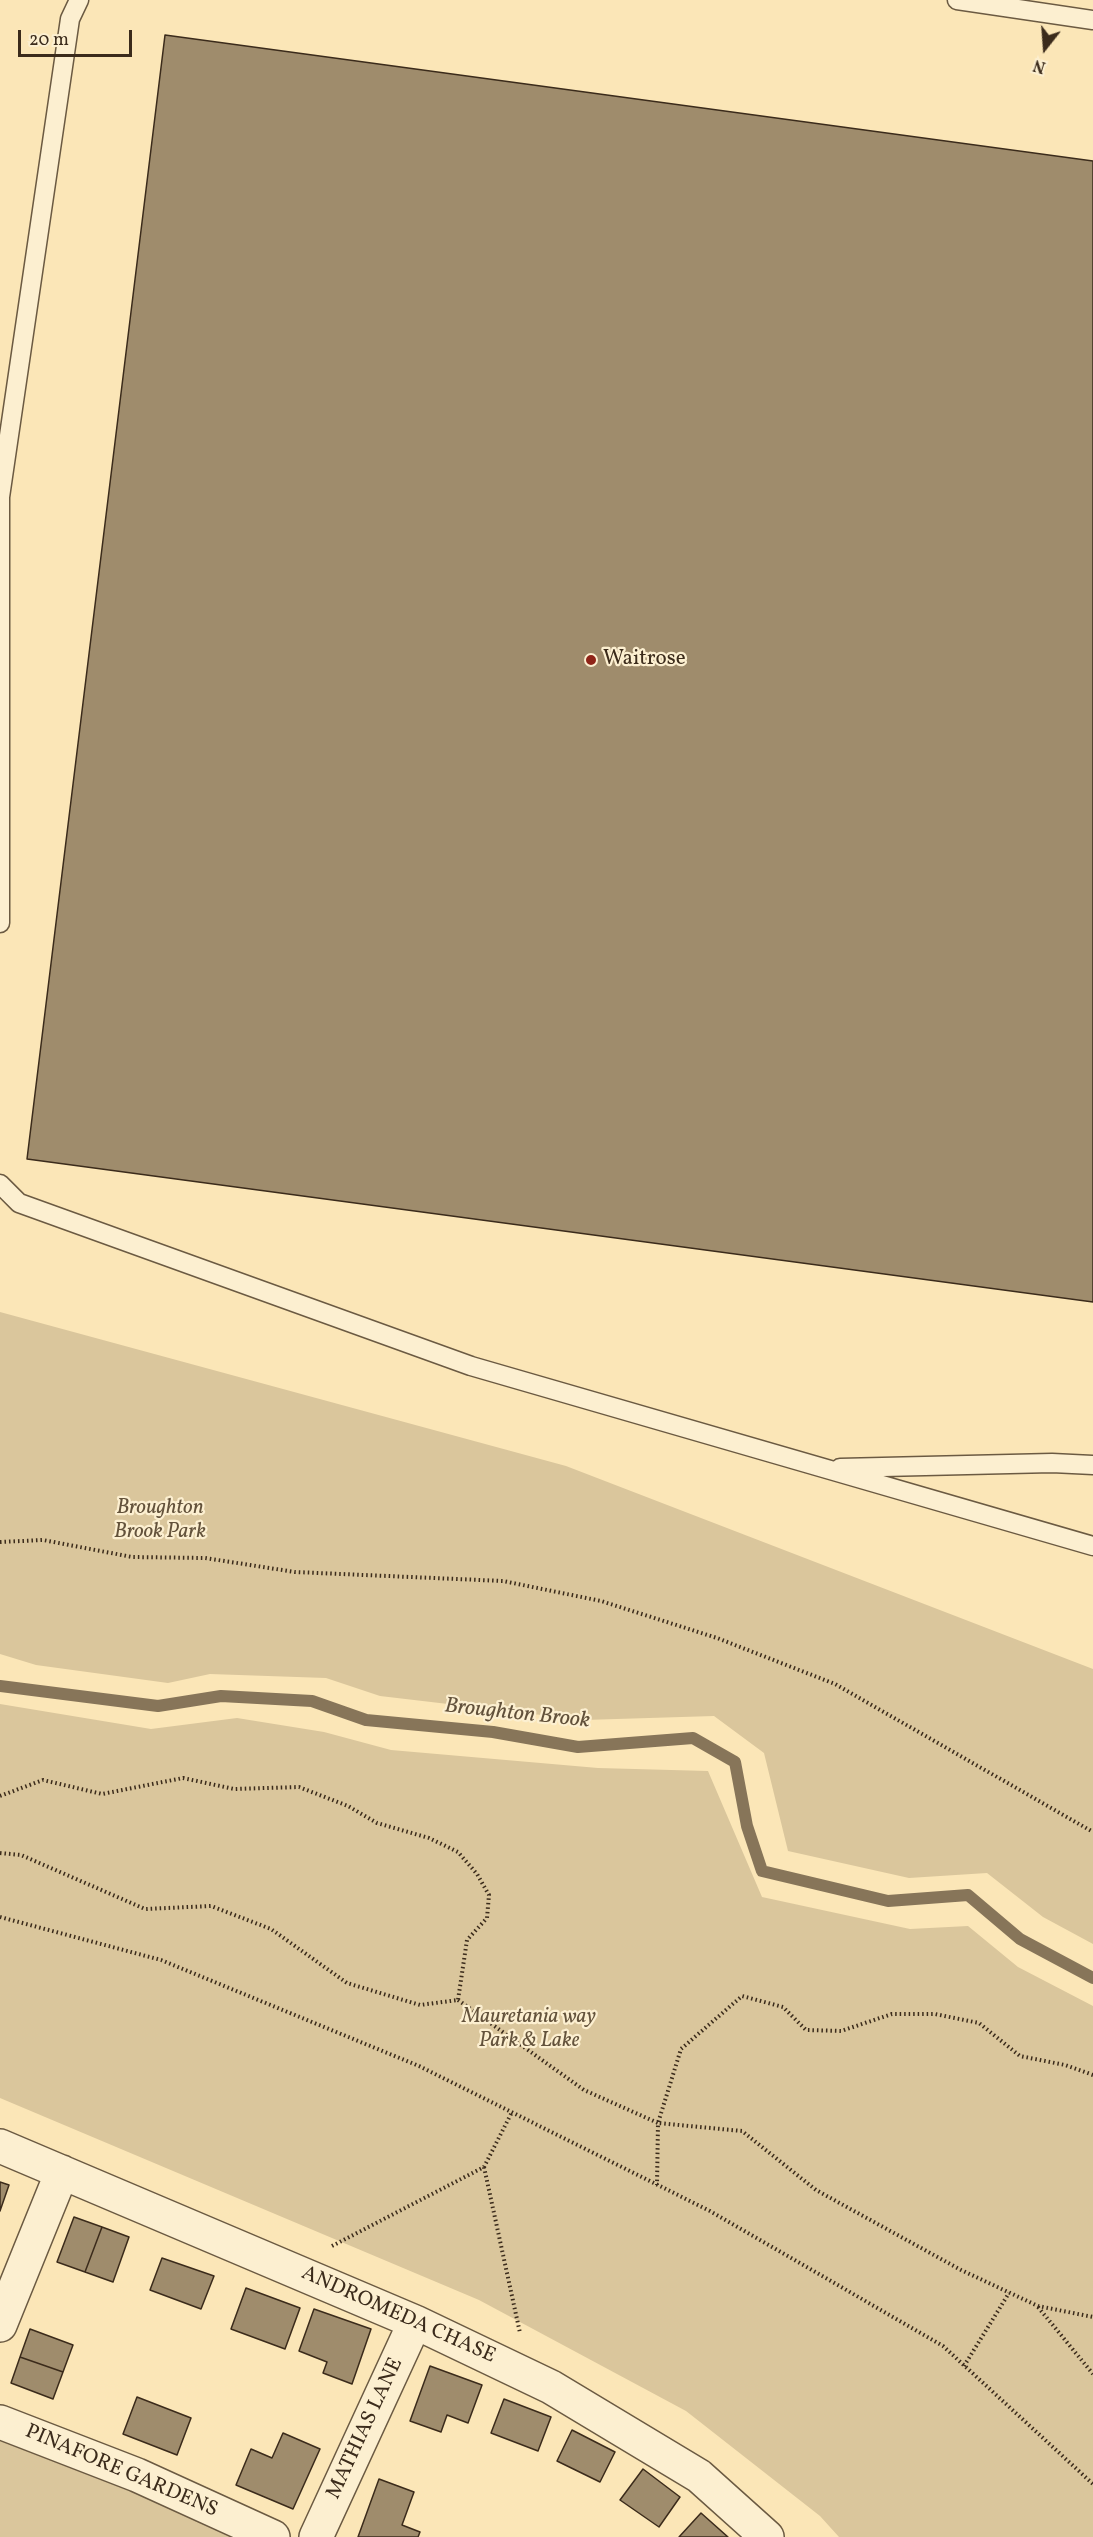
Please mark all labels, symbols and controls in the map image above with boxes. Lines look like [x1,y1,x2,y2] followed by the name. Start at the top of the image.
[21,18,135,56] scale bar
[1015,18,1075,78] north arrow
[29,28,69,53] text: 20 m
[1031,53,1049,77] text: N
[603,647,686,673] place label: Waitrose
[584,653,598,667] marker: Waitrose
[114,1496,206,1546] park label: Broughton Brook Park
[443,1694,591,1736] water label: Broughton Brook
[462,2005,596,2055] park label: Mauretania way Park & Lake
[297,2262,499,2370] street label: ANDROMEDA CHASE
[322,2354,410,2504] street label: MATHIAS LANE
[21,2420,221,2524] street label: PINAFORE GARDENS

